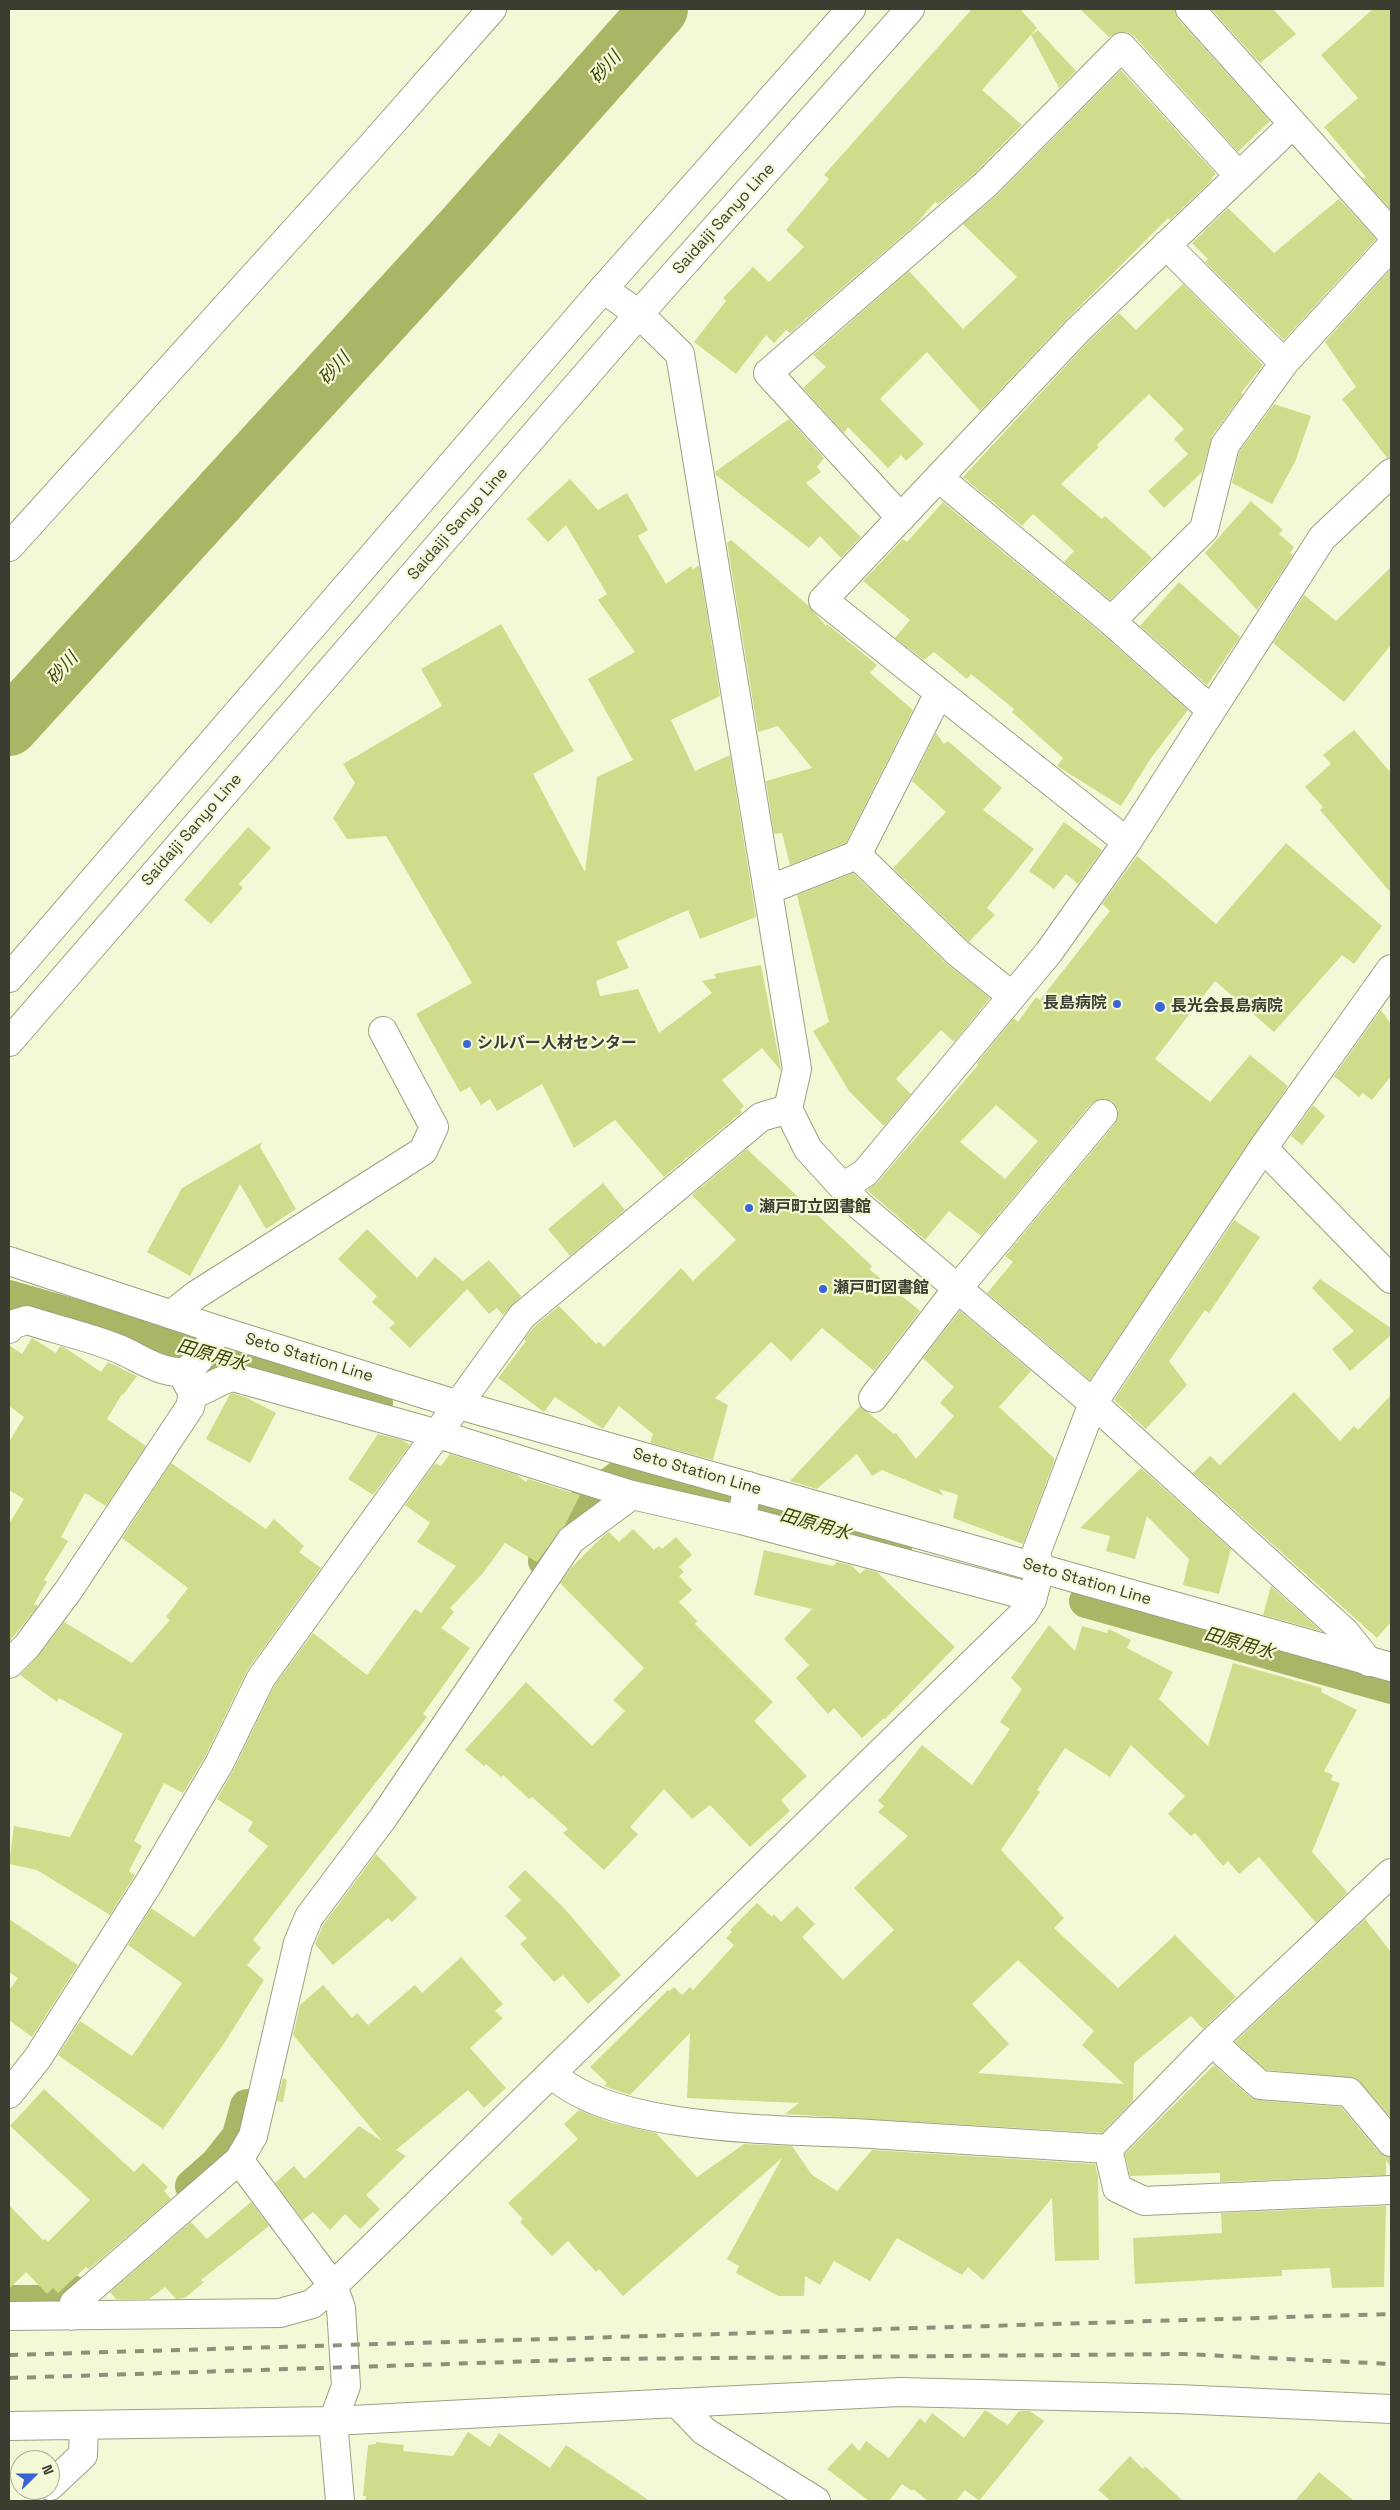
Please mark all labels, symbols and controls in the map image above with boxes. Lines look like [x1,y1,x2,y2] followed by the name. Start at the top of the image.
[586,47,626,89] water label: 砂川
[669,160,779,278] street label: Saidaiji Sanyo Line
[315,348,355,390] water label: 砂川
[404,464,512,584] street label: Saidaiji Sanyo Line
[43,648,83,690] water label: 砂川
[138,770,246,890] street label: Saidaiji Sanyo Line
[1043,994,1107,1014] place label: 長島病院
[1171,997,1283,1017] place label: 長光会長島病院
[1111,998,1123,1010] marker: 長島病院
[1153,1000,1167,1014] marker: 長光会長島病院
[477,1034,637,1054] place label: シルバー人材センター
[461,1038,473,1050] marker: シルバー人材センター
[759,1198,871,1218] place label: 瀬戸町立図書館
[743,1202,755,1214] marker: 瀬戸町立図書館
[833,1279,929,1299] place label: 瀬戸町図書館
[817,1283,829,1295] marker: 瀬戸町図書館
[243,1329,375,1387] street label: Seto Station Line
[174,1336,250,1376] water label: 田原用水
[630,1444,764,1500] street label: Seto Station Line
[777,1505,853,1545] water label: 田原用水
[1020,1554,1154,1610] street label: Seto Station Line
[1201,1624,1277,1664] water label: 田原用水
[10,2450,60,2500] north arrow
[38,2462,58,2477] text: N

